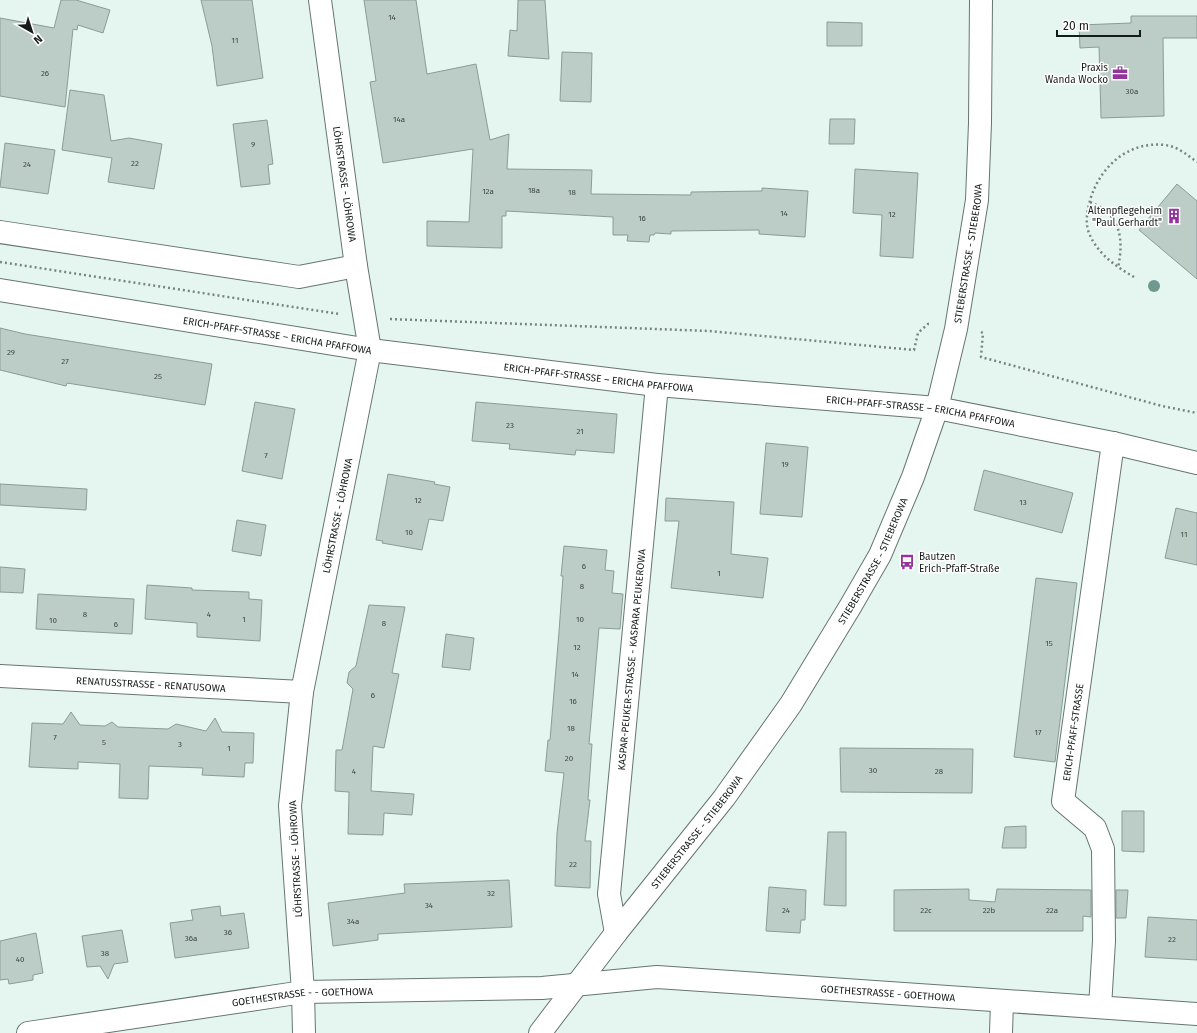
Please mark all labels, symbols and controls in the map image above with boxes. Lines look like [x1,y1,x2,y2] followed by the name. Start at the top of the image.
[12,12,52,52] north arrow
[1057,12,1140,38] scale bar
[388,13,397,22] house number: 14
[1063,19,1089,33] text: 20 m
[31,32,45,47] text: N
[232,36,238,45] house number: 11
[1045,62,1108,86] place label: Praxis Wanda Wocko
[1111,64,1129,82] office icon: Praxis Wanda Wocko
[41,69,49,78] house number: 26
[1126,87,1138,96] house number: 30a
[393,115,405,124] house number: 14a
[330,125,360,243] street label: LÖHRSTRASSE - LÖHROWA
[251,140,255,149] house number: 9
[131,159,139,168] house number: 22
[23,160,32,169] house number: 24
[952,183,985,324] street label: STIEBERSTRASSE - STIEBEROWA
[528,186,540,195] house number: 18a
[482,187,494,196] house number: 12a
[568,188,577,197] house number: 18
[1088,205,1162,229] place label: Altenpflegeheim "Paul Gerhardt"
[1165,207,1183,225] building icon: Altenpflegeheim "Paul Gerhardt"
[780,209,789,218] house number: 14
[888,210,896,219] house number: 12
[638,214,646,223] house number: 16
[182,315,373,357] street label: ERICH-PFAFF-STRASSE – ERICHA PFAFFOWA
[7,348,15,357] house number: 29
[61,357,69,366] house number: 27
[503,361,694,395] street label: ERICH-PFAFF-STRASSE – ERICHA PFAFFOWA
[154,372,162,381] house number: 25
[825,394,1016,430] street label: ERICH-PFAFF-STRASSE – ERICHA PFAFFOWA
[506,421,514,430] house number: 23
[576,427,584,436] house number: 21
[264,451,268,460] house number: 7
[320,457,355,574] street label: LÖHRSTRASSE - LÖHROWA
[781,460,789,469] house number: 19
[414,496,422,505] house number: 12
[836,496,911,627] street label: STIEBERSTRASSE - STIEBEROWA
[1019,498,1027,507] house number: 13
[405,528,413,537] house number: 10
[1181,530,1187,539] house number: 11
[616,548,649,771] street label: KASPAR-PEUKER-STRASSE - KASPARA PEUKEROWA
[919,551,999,575] place label: Bautzen Erich-Pfaff-Straße
[898,553,916,571] bus stop icon: Bautzen Erich-Pfaff-Straße
[582,562,586,571] house number: 6
[717,569,721,578] house number: 1
[580,582,585,591] house number: 8
[83,610,88,619] house number: 8
[207,610,212,619] house number: 4
[242,615,246,624] house number: 1
[576,615,584,624] house number: 10
[49,616,57,625] house number: 10
[382,619,387,628] house number: 8
[114,620,118,629] house number: 6
[1045,639,1053,648] house number: 15
[573,643,581,652] house number: 12
[571,670,580,679] house number: 14
[76,675,226,695] street label: RENATUSSTRASSE - RENATUSOWA
[1061,683,1086,782] street label: ERICH-PFAFF-STRASSE
[371,691,375,700] house number: 6
[569,697,577,706] house number: 16
[567,724,576,733] house number: 18
[1034,728,1042,737] house number: 17
[53,733,57,742] house number: 7
[102,738,106,747] house number: 5
[178,740,182,749] house number: 3
[227,744,231,753] house number: 1
[565,754,574,763] house number: 20
[869,766,878,775] house number: 30
[352,767,357,776] house number: 4
[935,767,944,776] house number: 28
[649,773,746,891] street label: STIEBERSTRASSE - STIEBEROWA
[285,800,305,918] street label: LÖHRSTRASSE - LÖHROWA
[569,860,577,869] house number: 22
[487,889,495,898] house number: 32
[425,901,434,910] house number: 34
[782,906,791,915] house number: 24
[920,906,932,915] house number: 22c
[983,906,996,915] house number: 22b
[1046,906,1058,915] house number: 22a
[347,917,359,926] house number: 34a
[224,928,232,937] house number: 36
[185,934,197,943] house number: 36a
[1168,935,1176,944] house number: 22
[101,949,110,958] house number: 38
[16,955,25,964] house number: 40
[820,983,956,1004] street label: GOETHESTRASSE - GOETHOWA
[231,986,373,1010] street label: GOETHESTRASSE - - GOETHOWA

